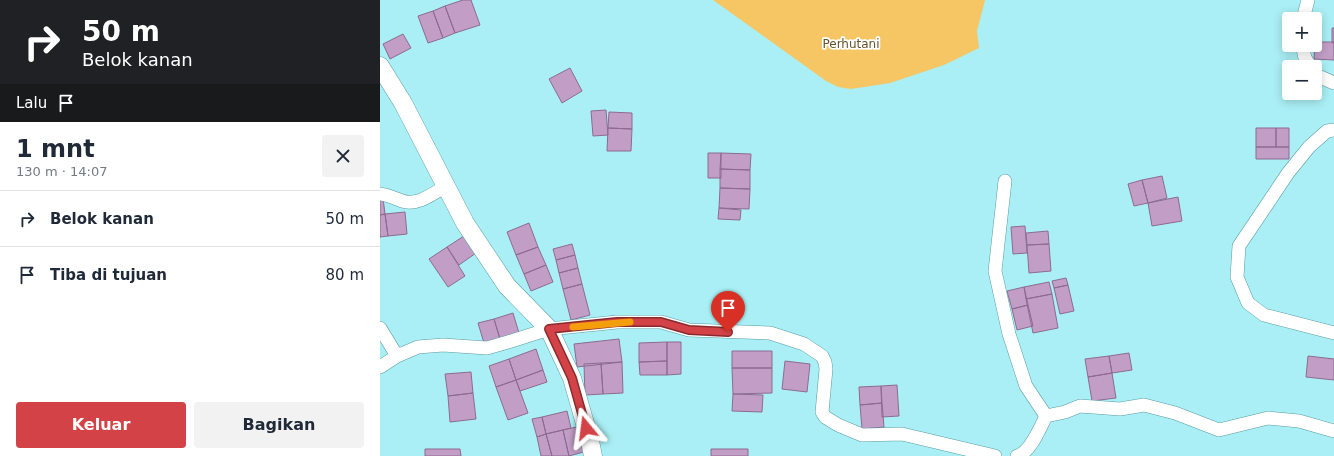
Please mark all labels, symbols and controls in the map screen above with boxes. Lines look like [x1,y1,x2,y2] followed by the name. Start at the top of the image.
[1282,12,1322,100] map controls
[1282,12,1322,52] button: +
[82,15,160,48] text: 50 m
[16,16,68,68] icon: right
[822,37,880,51] park label: Perhutani
[82,49,193,70] text: Belok kanan
[1282,60,1322,100] button: −
[55,92,77,114] icon: arrive
[16,94,47,112] text: Lalu
[16,135,95,163] text: 1 mnt
[322,135,364,177] button: close
[16,164,107,179] text: 130 m · 14:07
[16,208,38,230] icon: right
[50,210,154,228] text: Belok kanan
[326,210,364,228] text: 50 m
[16,264,38,286] icon: arrive
[50,266,167,284] text: Tiba di tujuan
[326,266,364,284] text: 80 m
[711,291,745,332] pin
[717,297,739,319] icon: arrive
[16,402,186,448] button: Keluar
[194,402,364,448] button: Bagikan
[565,407,607,449] position arrow

